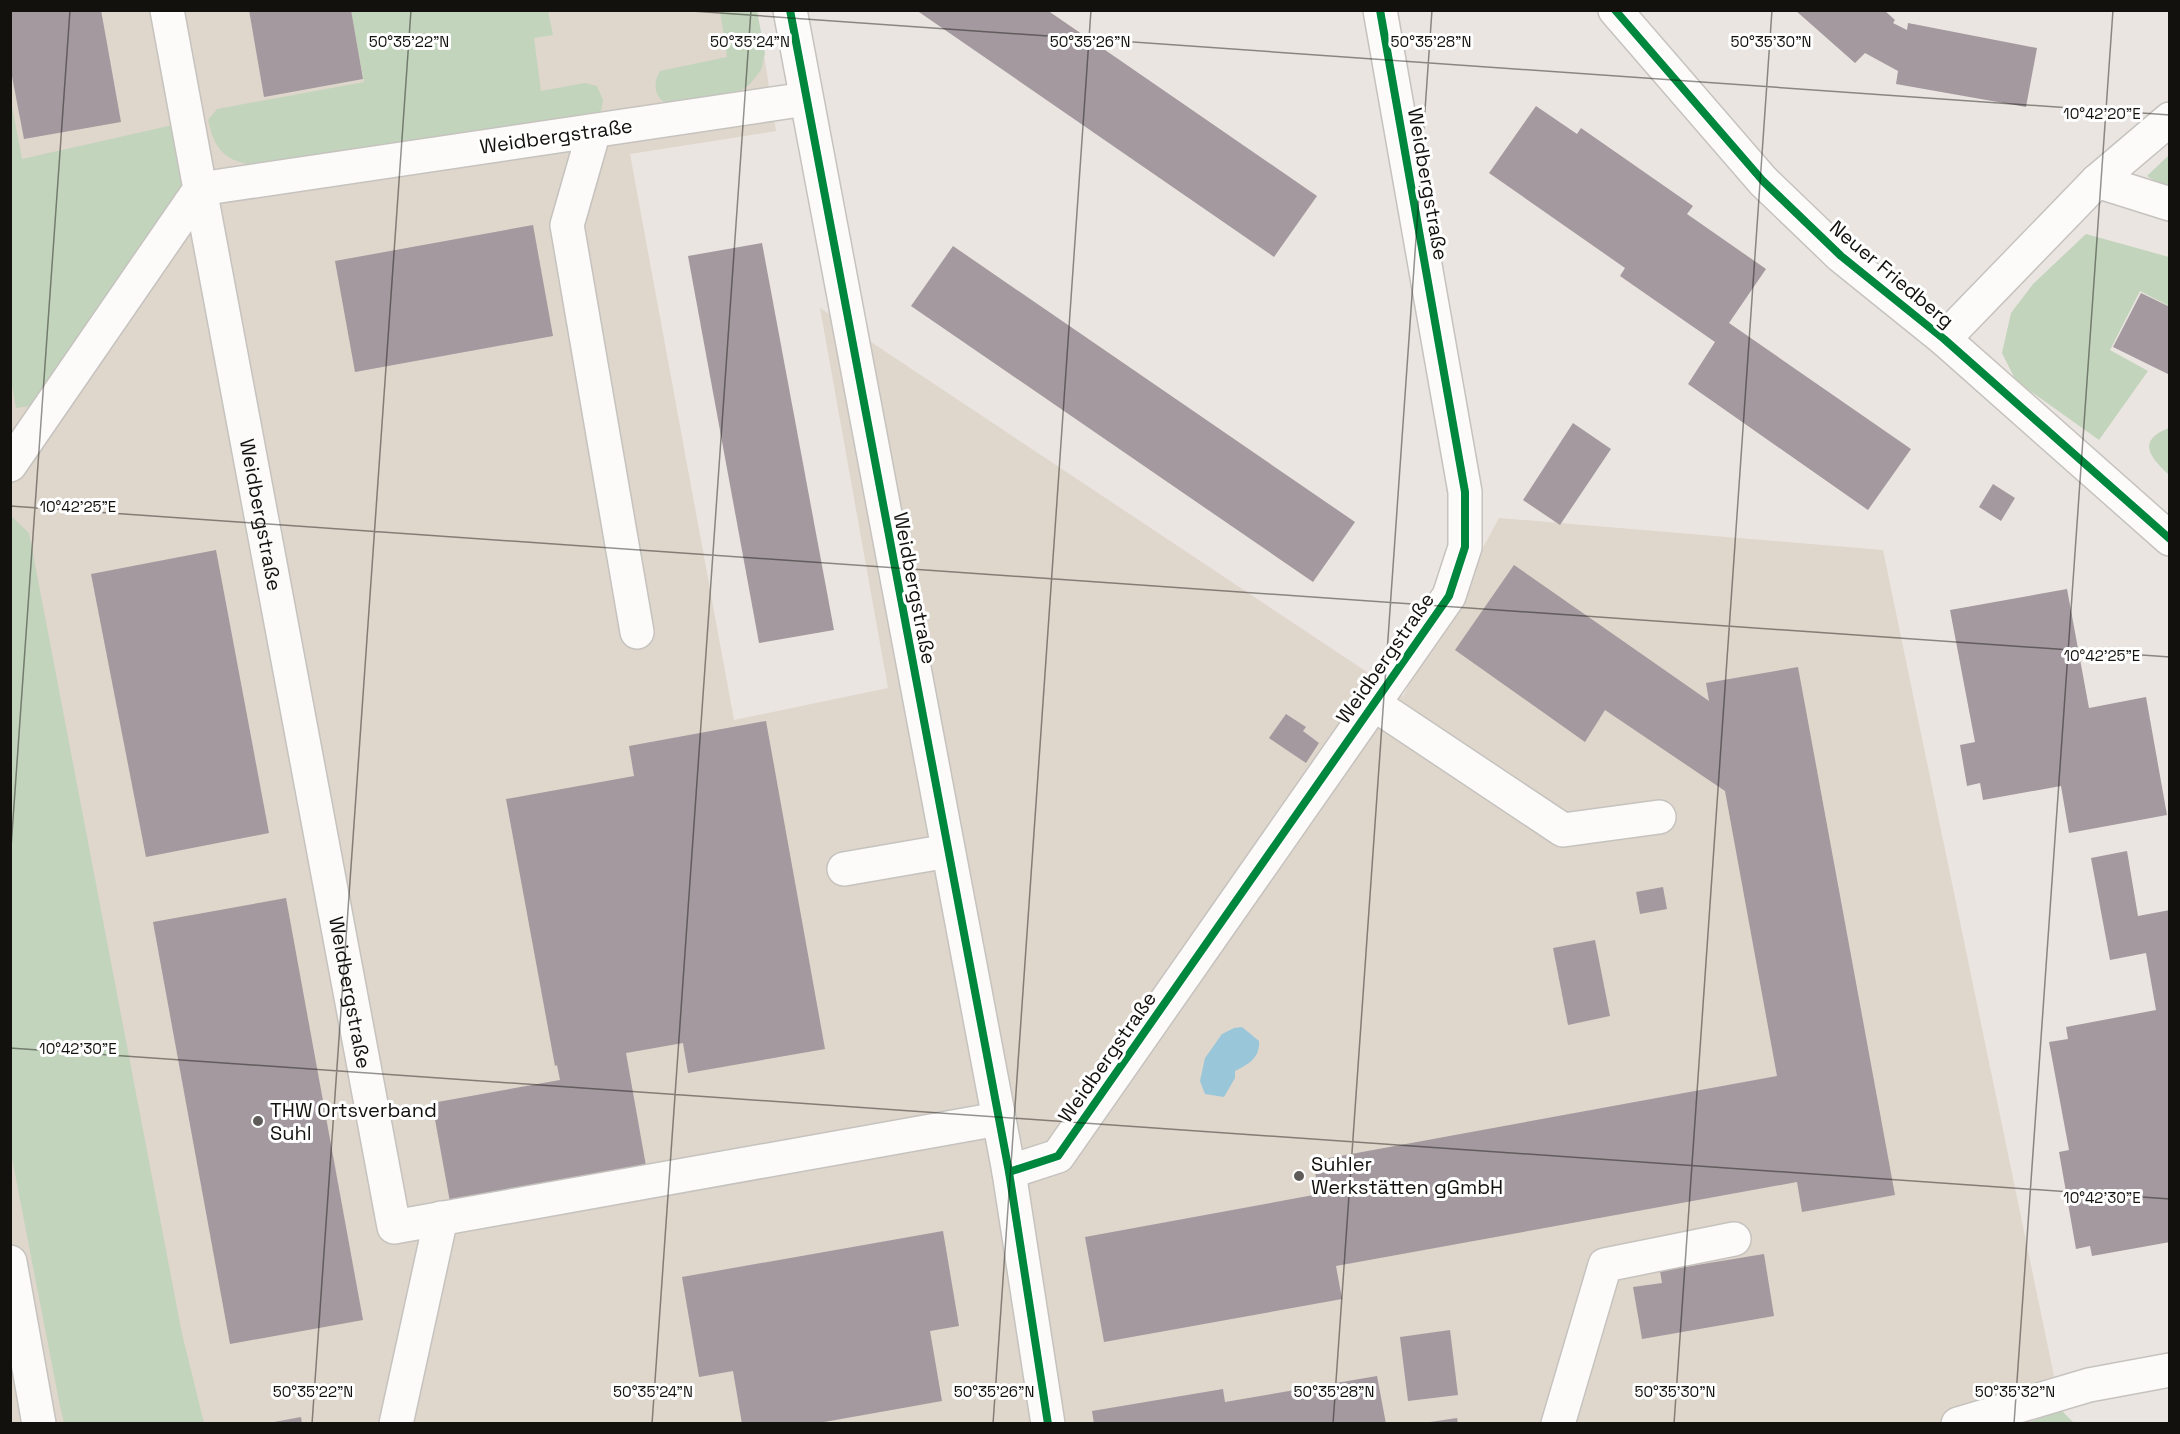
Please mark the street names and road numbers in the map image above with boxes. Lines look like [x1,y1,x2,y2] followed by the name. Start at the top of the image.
[1402,106,1454,262] street label: Weidbergstraße
[478,112,634,160] street label: Weidbergstraße
[1824,214,1960,334] street label: Neuer Friedberg
[234,437,288,593] street label: Weidbergstraße
[888,510,942,666] street label: Weidbergstraße
[1330,587,1440,729] street label: Weidbergstraße
[323,914,377,1071] street label: Weidbergstraße
[1052,986,1162,1128] street label: Weidbergstraße

